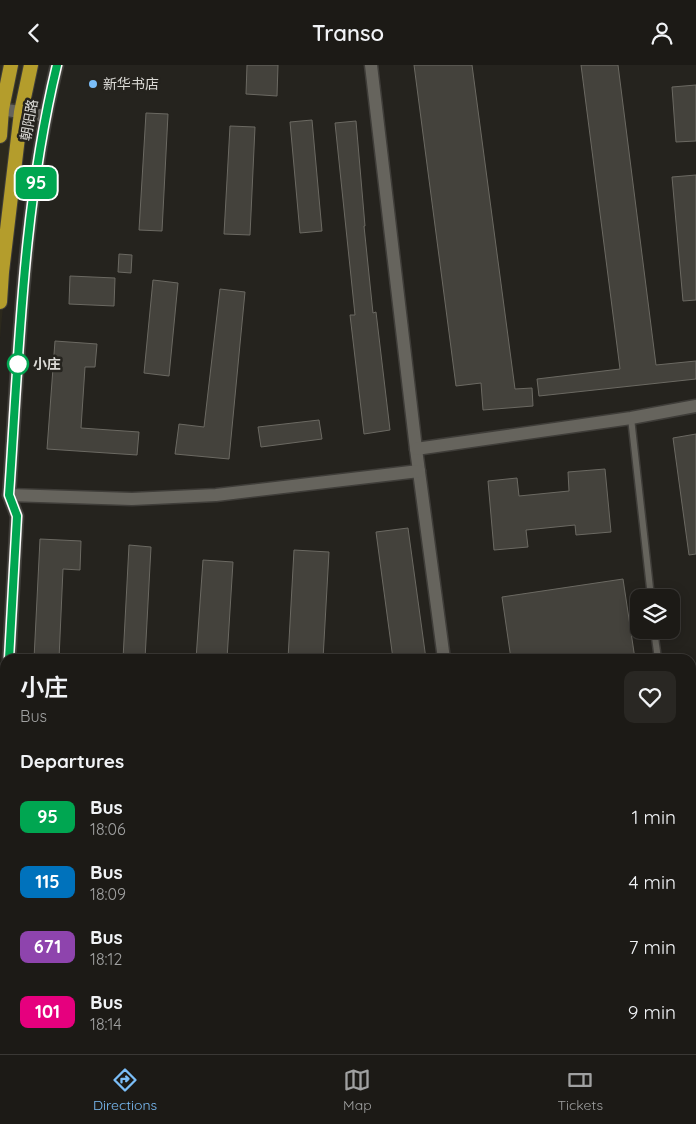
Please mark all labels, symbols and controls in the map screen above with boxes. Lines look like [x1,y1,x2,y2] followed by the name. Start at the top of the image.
[20,19,48,47] icon: back
[312,19,384,47] text: Transo
[648,19,676,47] icon: person
[103,75,159,93] place label: 新华书店
[87,78,99,90] marker: 新华书店
[16,98,42,142] street label: 朝阳路
[14,167,58,199] line badge: 95
[26,171,46,194] text: 95
[7,353,29,375] marker: 小庄
[33,355,61,373] place label: 小庄
[630,589,680,639] map controls
[630,589,680,639] button: layers
[624,671,676,723] button: heart
[20,672,68,702] text: 小庄
[20,706,47,726] text: Bus
[20,749,124,773] text: Departures
[90,795,123,819] text: Bus
[37,805,58,828] text: 95
[631,805,676,829] text: 1 min
[90,819,126,839] text: 18:06
[90,860,123,884] text: Bus
[35,870,60,893] text: 115
[628,870,676,894] text: 4 min
[90,884,126,904] text: 18:09
[90,925,123,949] text: Bus
[34,935,61,958] text: 671
[629,935,676,959] text: 7 min
[90,949,122,969] text: 18:12
[90,990,123,1014] text: Bus
[35,1000,60,1023] text: 101
[628,1000,676,1024] text: 9 min
[90,1014,122,1034] text: 18:14
[93,1066,157,1114] tab: Directions
[343,1066,372,1114] tab: Map
[558,1066,603,1114] tab: Tickets

